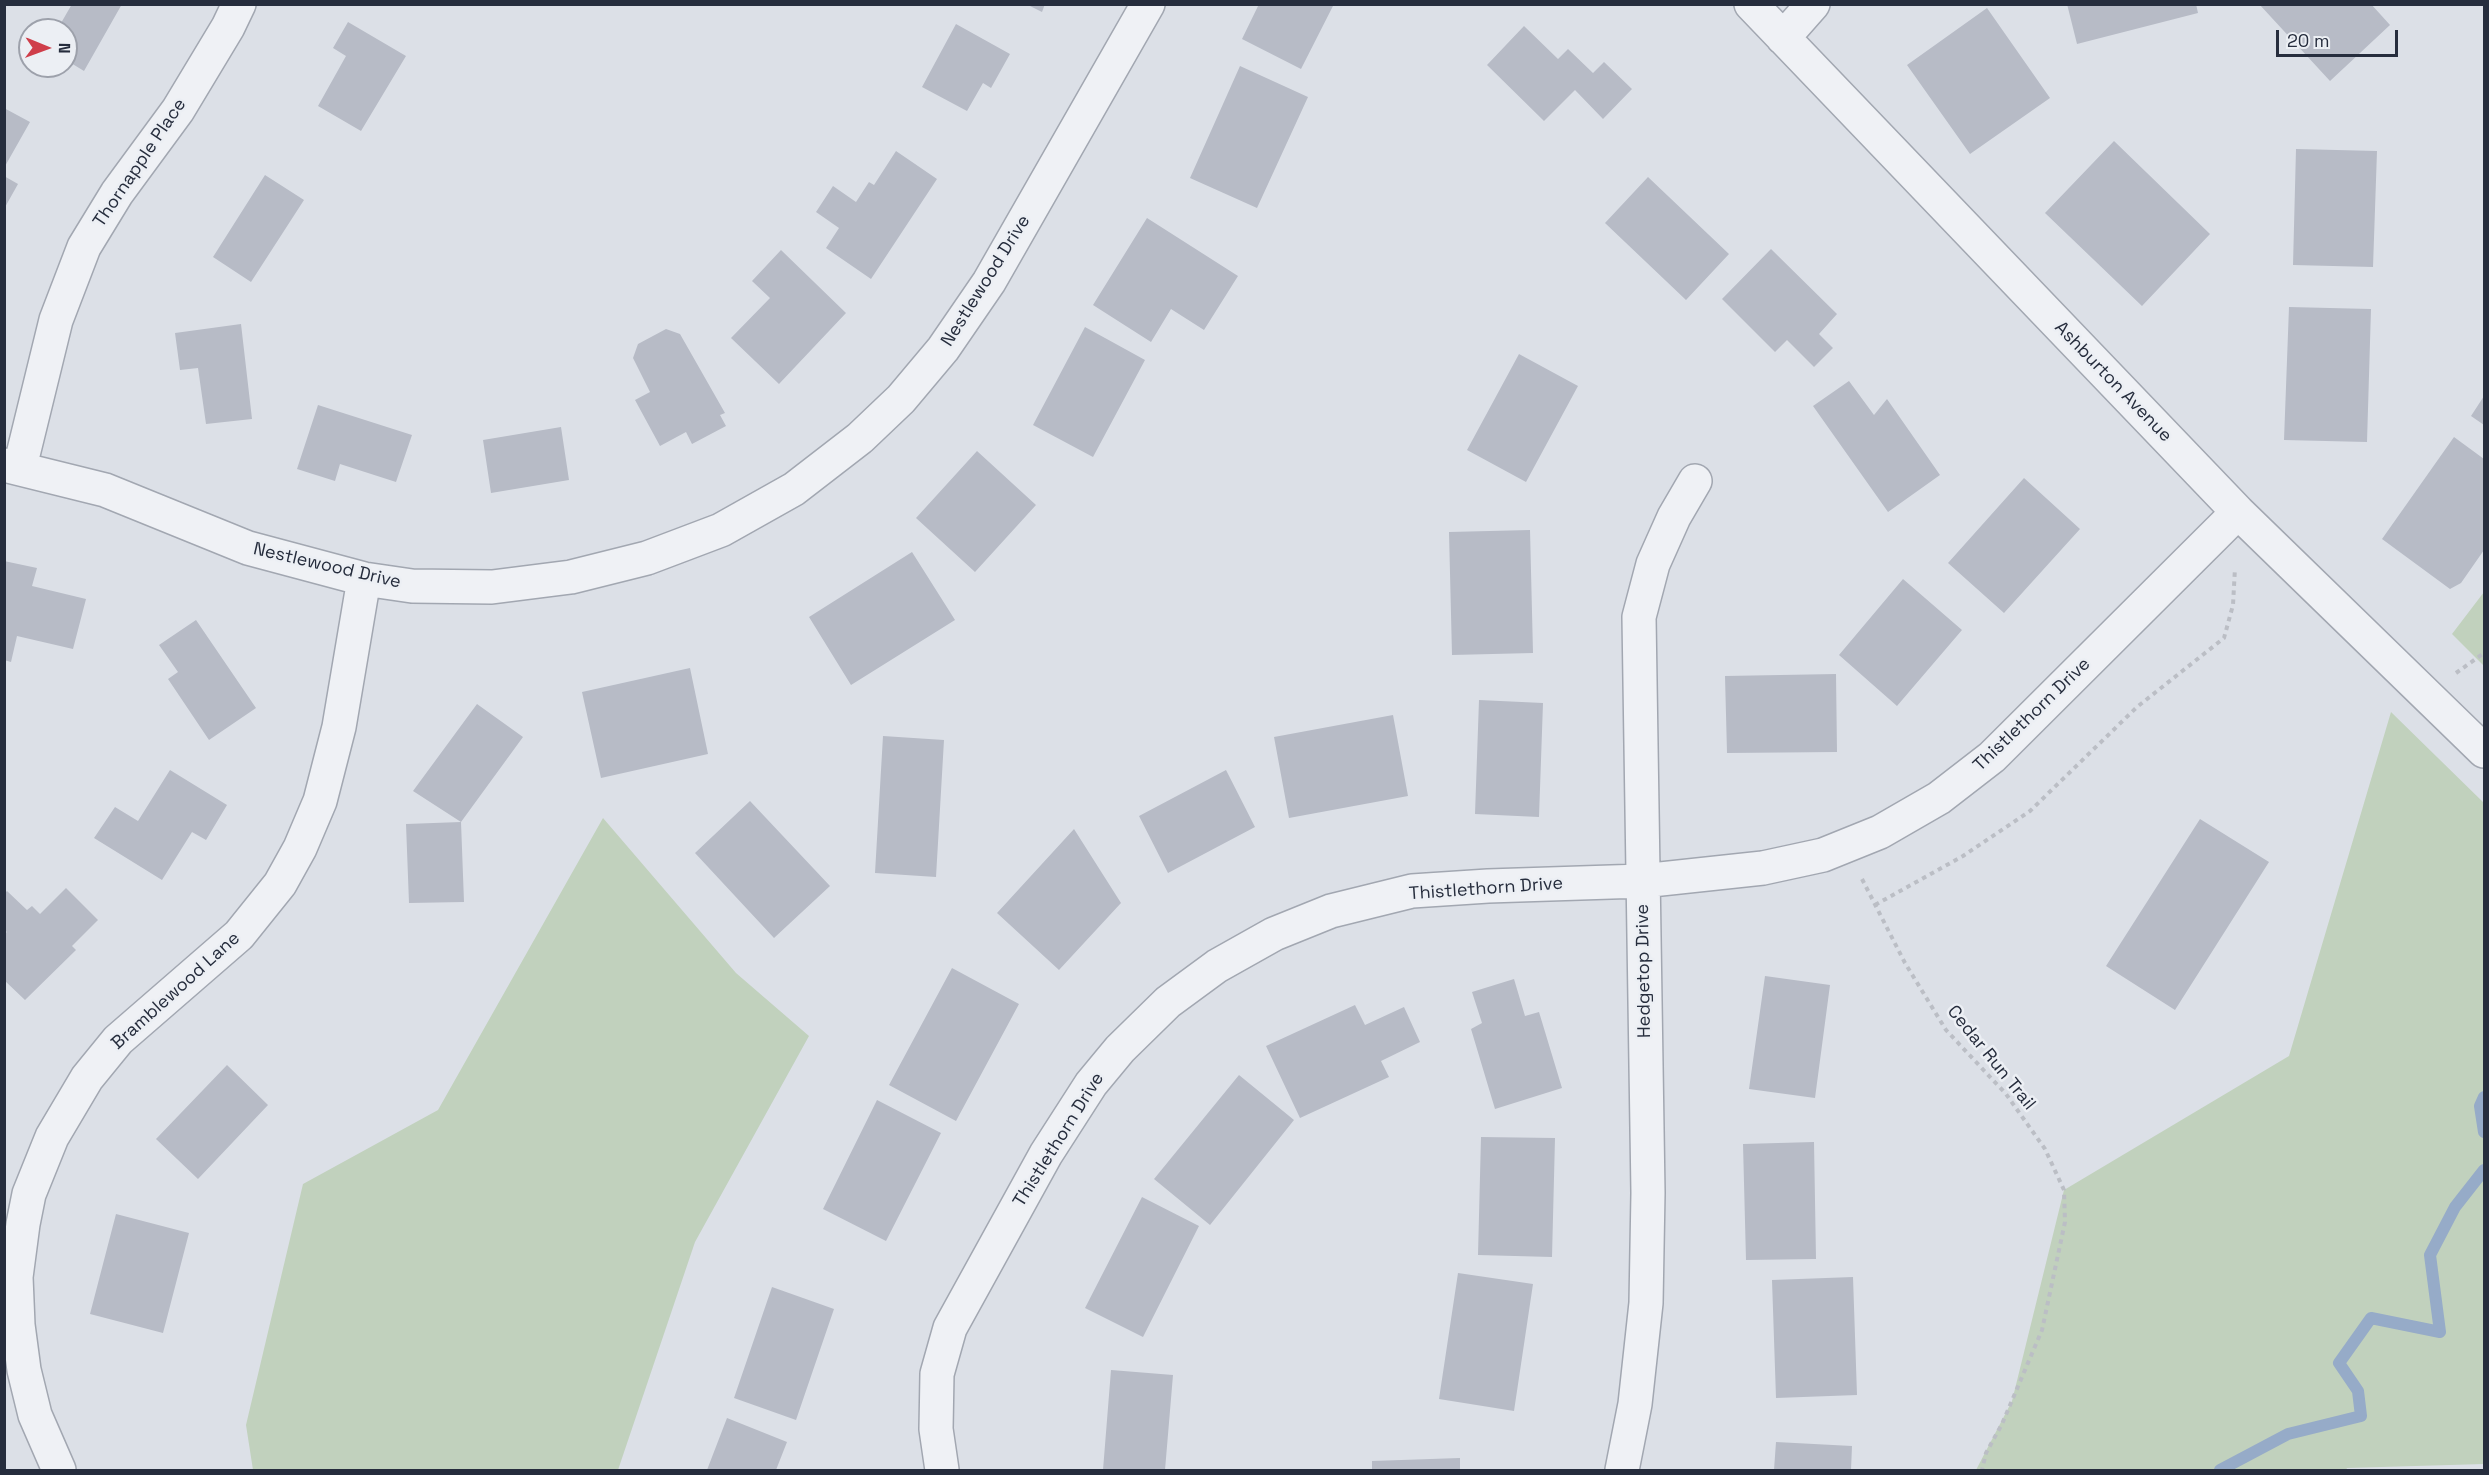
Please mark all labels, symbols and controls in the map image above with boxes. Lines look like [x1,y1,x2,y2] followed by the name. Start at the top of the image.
[18,18,78,78] north arrow
[2279,18,2400,56] scale bar
[2287,29,2330,52] text: 20 m
[54,43,75,54] text: N
[89,95,191,231] street label: Thornapple Place
[937,211,1035,351] street label: Nestlewood Drive
[2050,317,2176,447] street label: Ashburton Avenue
[251,539,403,593] street label: Nestlewood Drive
[1969,654,2095,776] street label: Thistlethorn Drive
[1408,873,1564,905] street label: Thistlethorn Drive
[1632,904,1656,1038] street label: Hedgetop Drive
[107,928,245,1054] street label: Bramblewood Lane
[1942,1001,2040,1115] street label: Cedar Run Trail
[1009,1069,1109,1211] street label: Thistlethorn Drive

